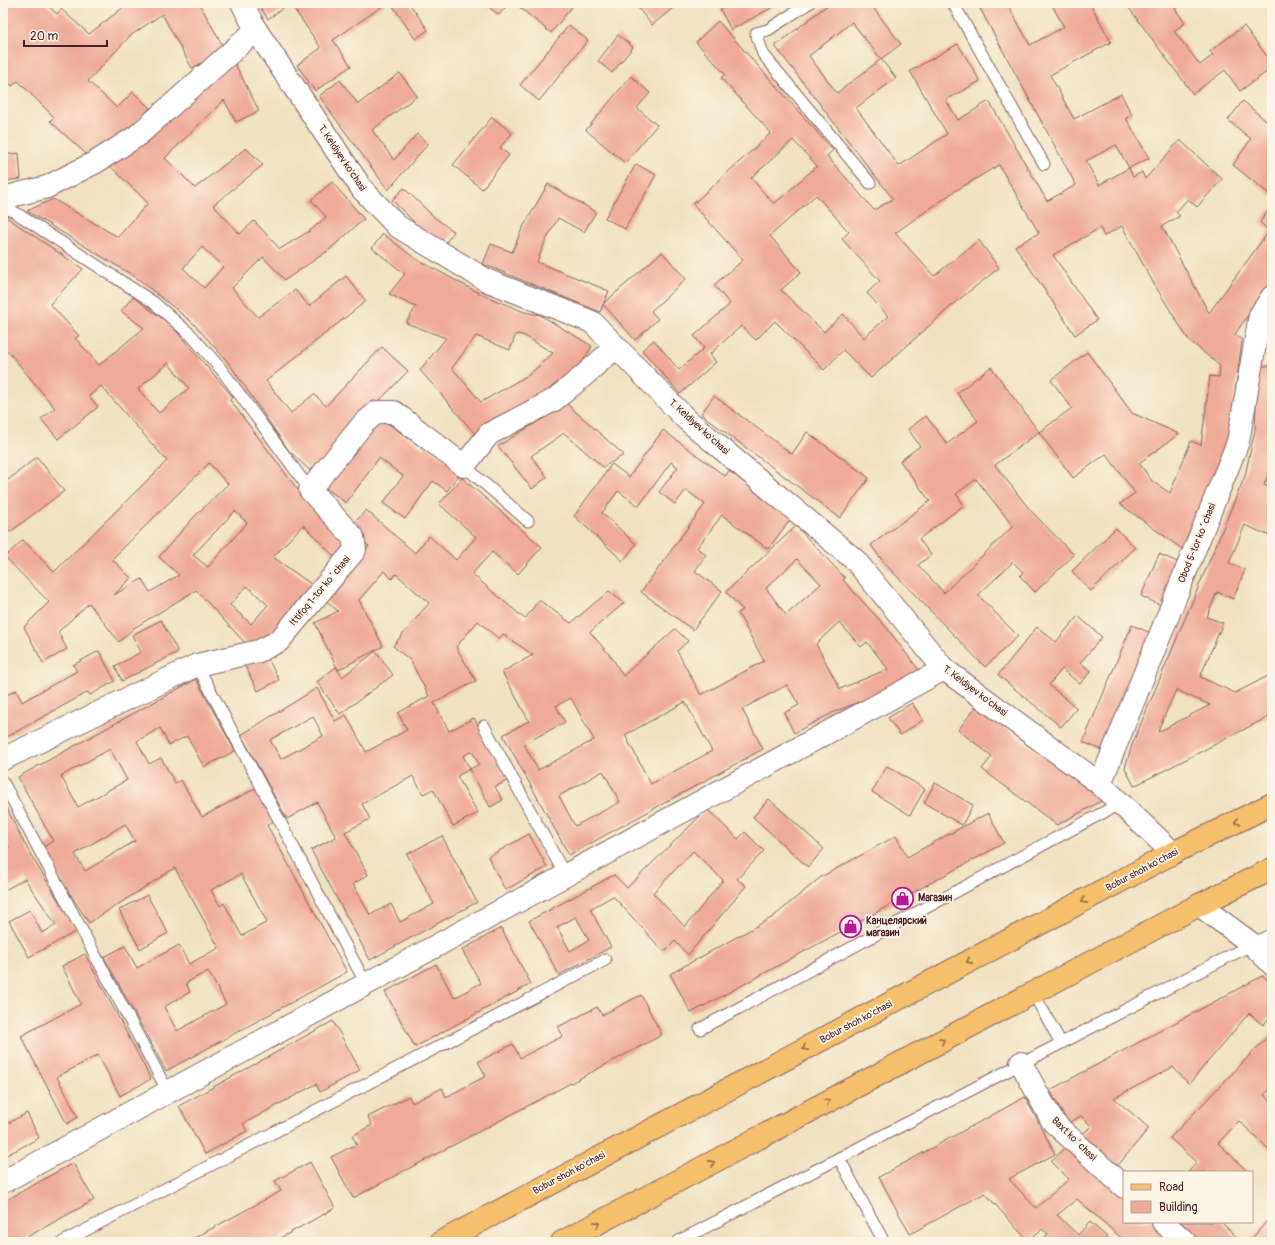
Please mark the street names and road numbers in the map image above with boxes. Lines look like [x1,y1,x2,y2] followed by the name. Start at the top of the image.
[315,123,369,194] street label: T. Keldiyev ko'chasi
[666,397,732,457] street label: T. Keldiyev ko'chasi
[1176,501,1219,585] street label: Obod 5-tor koʻchasi
[287,553,353,629] street label: Ittifoq 1-tor koʻchasi
[941,663,1010,719] street label: T. Keldiyev ko'chasi
[1104,846,1180,894] street label: Bobur shoh ko'chasi
[818,998,894,1046] street label: Bobur shoh ko'chasi
[1049,1115,1099,1164] street label: Baxt koʻchasi
[531,1149,607,1197] street label: Bobur shoh ko'chasi

